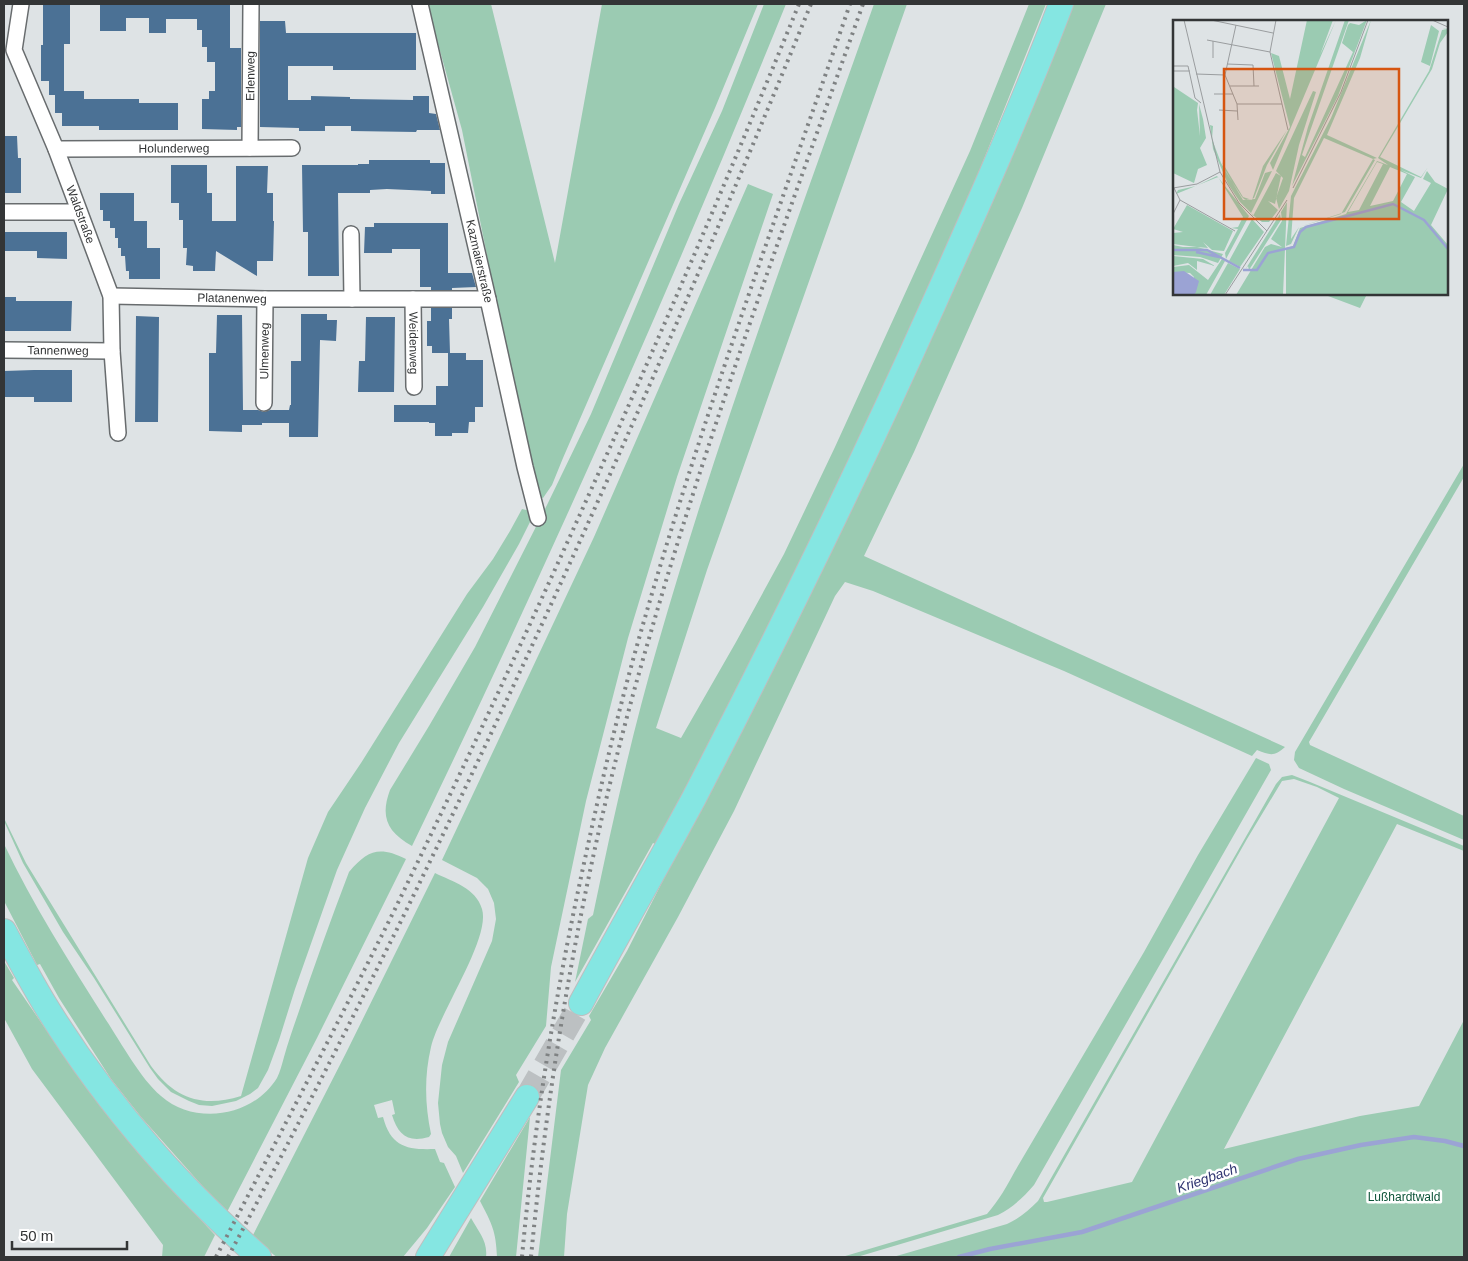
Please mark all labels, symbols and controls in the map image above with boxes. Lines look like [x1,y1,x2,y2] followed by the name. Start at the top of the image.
[1173,20,1448,295] inset map
[243,51,258,101] street label: Erlenweg
[139,141,209,156] street label: Holunderweg
[63,183,98,246] street label: Waldstraße
[463,218,496,304] street label: Kazmaierstraße
[197,291,267,306] street label: Platanenweg
[406,312,421,374] street label: Weidenweg
[257,323,272,379] street label: Ulmenweg
[27,343,89,358] street label: Tannenweg
[1175,1160,1240,1196] water label: Kriegbach
[1368,1190,1440,1204] park label: Lußhardtwald
[12,1218,128,1250] scale bar
[20,1227,53,1244] text: 50 m

